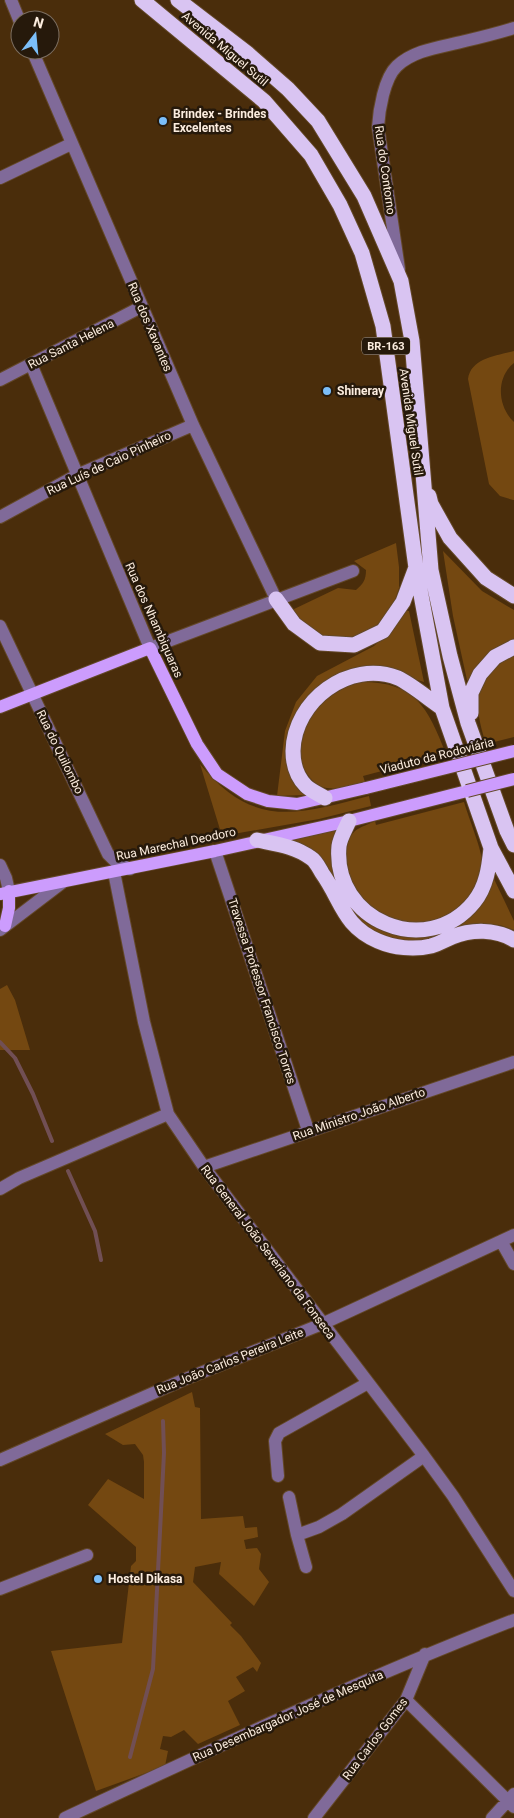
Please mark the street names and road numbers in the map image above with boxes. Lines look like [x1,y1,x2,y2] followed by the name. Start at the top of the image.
[179,9,271,89] street label: Avenida Miguel Sutil
[372,125,398,215] street label: Rua do Contorno
[125,280,175,374] street label: Rua dos Xavantes
[26,316,116,372] street label: Rua Santa Helena
[362,338,410,354] road number: BR-163
[397,368,425,476] street label: Avenida Miguel Sutil
[45,428,173,498] street label: Rua Luís de Caio Pinheiro
[122,560,186,680] street label: Rua dos Nhambiquaras
[34,708,86,796] street label: Rua do Quilombo
[379,735,495,777] street label: Viaduto da Rodoviária
[115,824,237,863] street label: Rua Marechal Deodoro
[225,896,299,1086] street label: Travessa Professor Francisco Torres
[291,1085,427,1143] street label: Rua Ministro João Alberto
[198,1162,338,1342] street label: Rua General João Severiano da Fonseca
[155,1325,305,1397] street label: Rua João Carlos Pereira Leite
[191,1668,385,1764] street label: Rua Desembargador José de Mesquita
[340,1695,410,1783] street label: Rua Carlos Gomes

